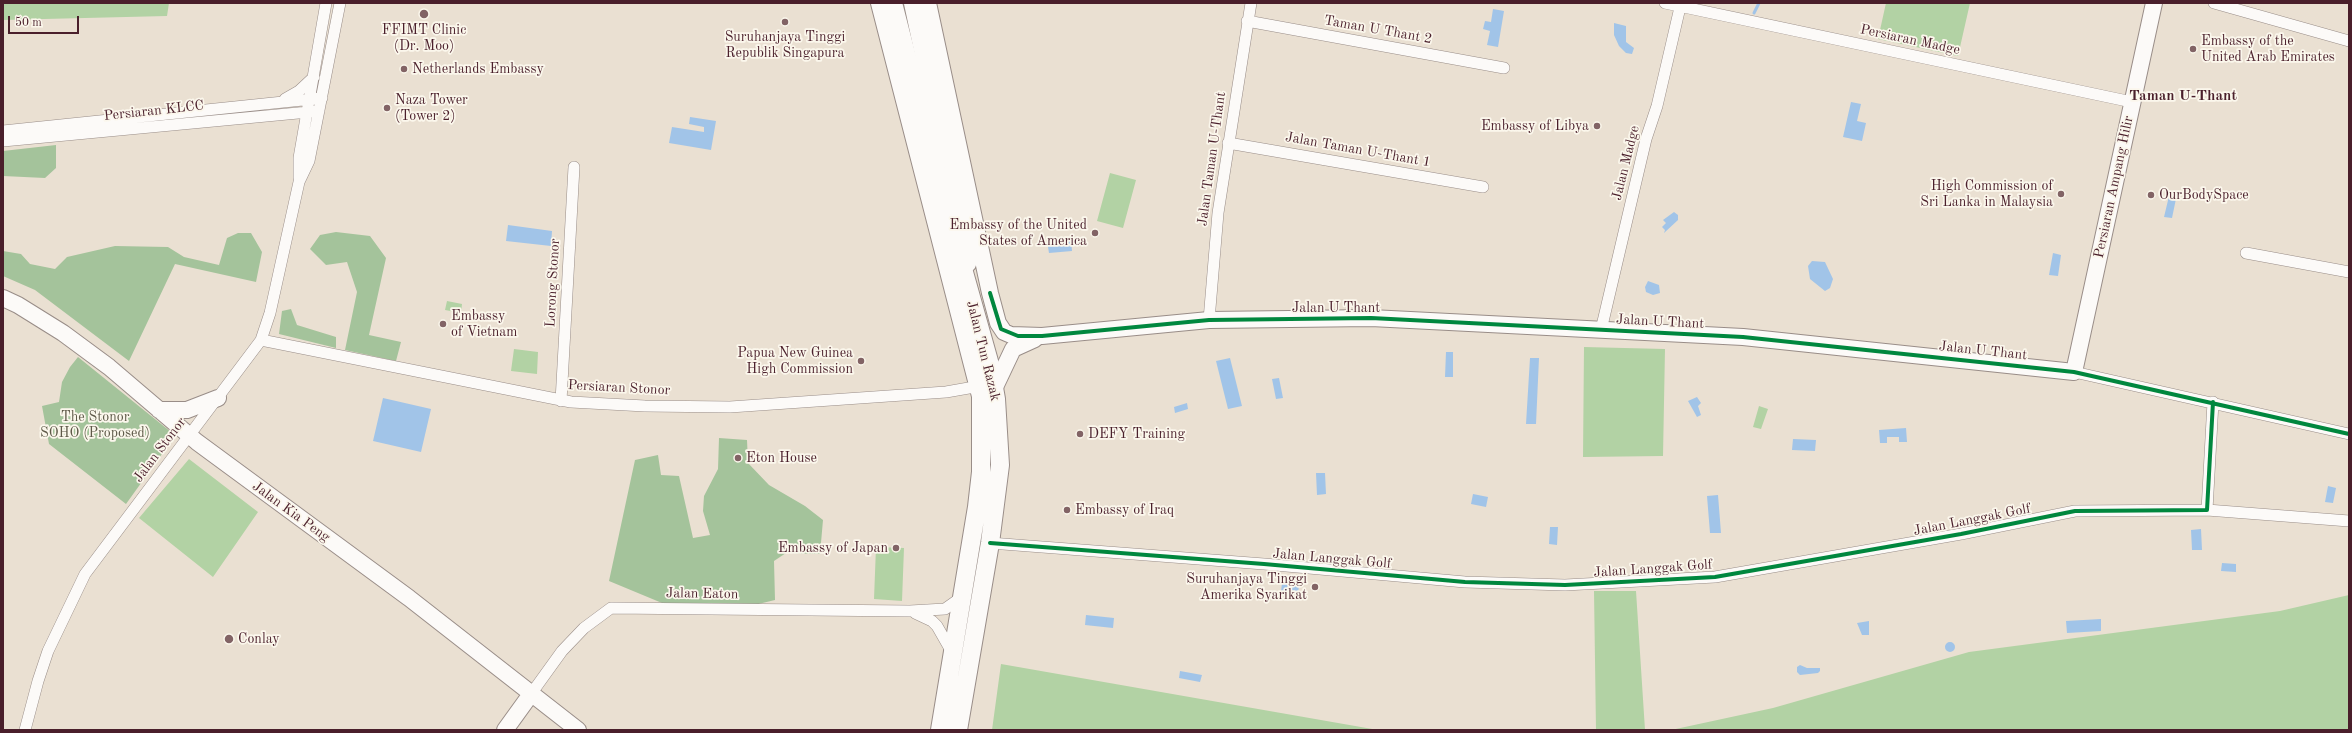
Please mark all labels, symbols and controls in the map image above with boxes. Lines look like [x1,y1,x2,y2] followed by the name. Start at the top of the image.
[10,8,81,34] scale bar
[418,8,430,20] marker: FFIMT Clinic (Dr. Moo)
[1323,12,1433,48] street label: Taman U Thant 2
[15,17,42,29] text: 50 m
[780,17,790,27] marker: Suruhanjaya Tinggi Republik Singapura
[1858,21,1962,59] street label: Persiaran Madge
[382,22,466,54] place label: FFIMT Clinic (Dr. Moo)
[725,29,845,62] place label: Suruhanjaya Tinggi Republik Singapura
[2201,33,2335,66] place label: Embassy of the United Arab Emirates
[2188,44,2198,54] marker: Embassy of the United Arab Emirates
[412,61,544,77] place label: Netherlands Embassy
[399,64,409,74] marker: Netherlands Embassy
[2129,87,2237,105] district label: Taman U-Thant
[1194,91,1230,227] street label: Jalan Taman U-Thant
[395,92,468,124] place label: Naza Tower (Tower 2)
[103,97,205,125] street label: Persiaran KLCC
[382,103,392,113] marker: Naza Tower (Tower 2)
[2091,114,2137,260] street label: Persiaran Ampang Hilir
[1481,118,1589,134] place label: Embassy of Libya
[1592,121,1602,131] marker: Embassy of Libya
[1609,124,1643,202] street label: Jalan Madge
[1284,129,1432,171] street label: Jalan Taman U-Thant 1
[1920,178,2053,210] place label: High Commission of Sri Lanka in Malaysia
[2159,187,2249,203] place label: OurBodySpace
[2056,189,2066,199] marker: High Commission of Sri Lanka in Malaysia
[2146,190,2156,200] marker: OurBodySpace
[949,217,1087,250] place label: Embassy of the United States of America
[1090,228,1100,238] marker: Embassy of the United States of America
[542,238,564,328] street label: Lorong Stonor
[962,299,1004,403] street label: Jalan Tun Razak
[1292,300,1380,316] street label: Jalan U Thant
[451,308,517,340] place label: Embassy of Vietnam
[1615,311,1705,333] street label: Jalan U Thant
[438,319,448,329] marker: Embassy of Vietnam
[1938,338,2028,364] street label: Jalan U Thant
[737,345,853,378] place label: Papua New Guinea High Commission
[856,356,866,366] marker: Papua New Guinea High Commission
[567,377,671,399] street label: Persiaran Stonor
[40,409,150,442] park label: The Stonor SOHO (Proposed)
[130,414,190,486] street label: Jalan Stonor
[1088,426,1185,442] place label: DEFY Training
[1075,429,1085,439] marker: DEFY Training
[746,450,817,466] place label: Eton House
[733,453,743,463] marker: Eton House
[249,478,333,546] street label: Jalan Kia Peng
[1912,500,2032,540] street label: Jalan Langgak Golf
[1075,502,1174,518] place label: Embassy of Iraq
[1062,505,1072,515] marker: Embassy of Iraq
[778,540,888,556] place label: Embassy of Japan
[891,543,901,553] marker: Embassy of Japan
[1272,545,1392,573] street label: Jalan Langgak Golf
[1593,556,1713,582] street label: Jalan Langgak Golf
[1186,571,1307,604] place label: Suruhanjaya Tinggi Amerika Syarikat
[1310,582,1320,592] marker: Suruhanjaya Tinggi Amerika Syarikat
[666,585,738,603] street label: Jalan Eaton
[238,631,280,647] place label: Conlay
[223,633,235,645] marker: Conlay

